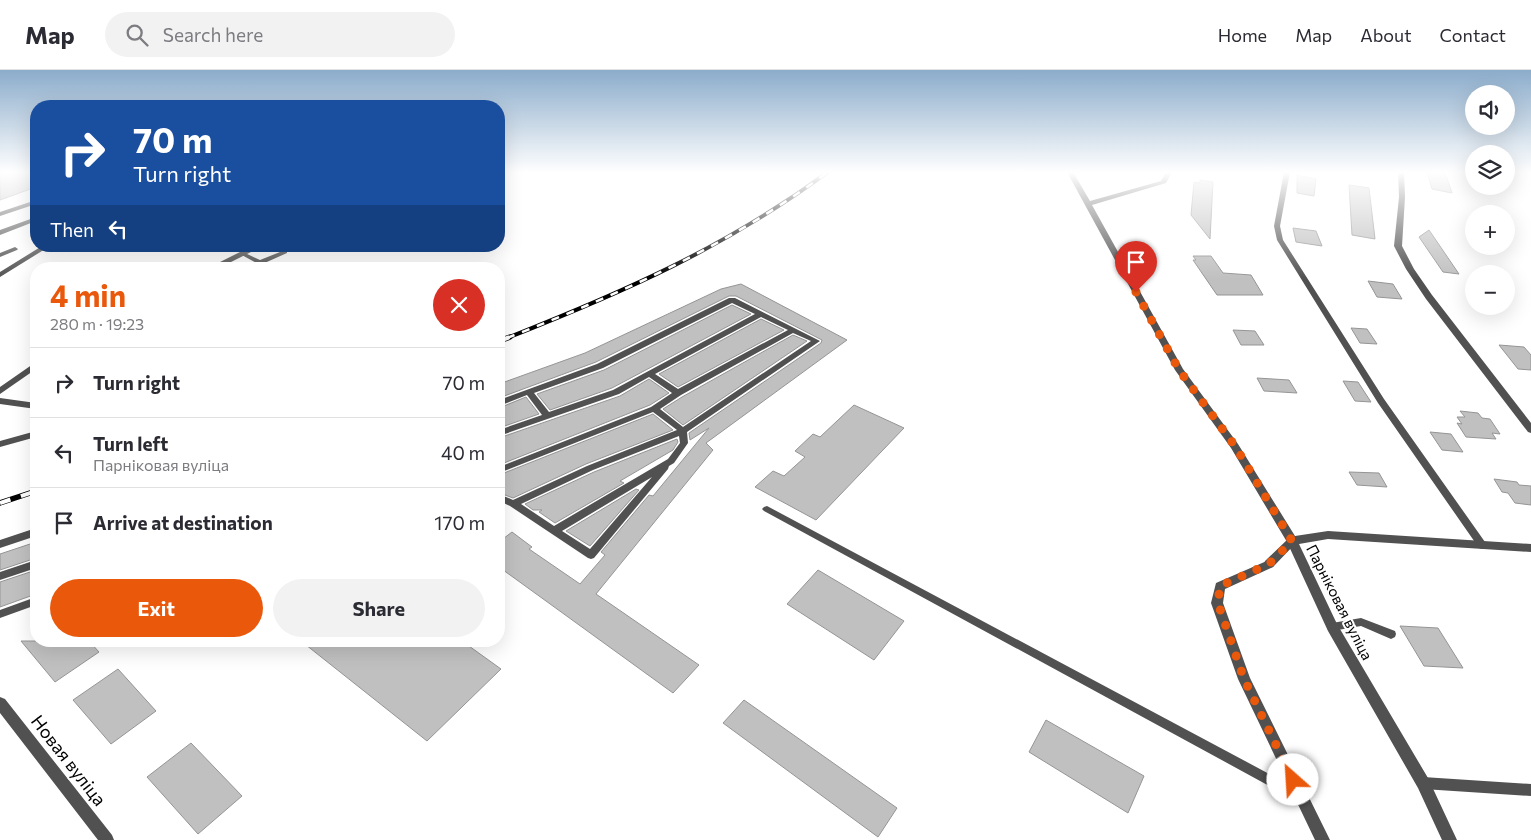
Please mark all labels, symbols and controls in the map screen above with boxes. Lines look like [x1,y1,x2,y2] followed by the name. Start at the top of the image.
[105,12,455,57] search box
[25,20,75,49] text: Map
[123,21,151,49] icon: search
[163,23,263,46] text: Search here
[1218,24,1267,46] text: Home
[1295,24,1332,46] text: Map
[1360,24,1412,46] text: About
[1440,24,1506,46] text: Contact
[1465,85,1515,315] map controls
[1465,85,1515,135] button: sound
[133,117,213,160] text: 70 m
[50,120,115,185] icon: right
[1465,145,1515,195] button: layers
[133,160,231,187] text: Turn right
[1465,205,1515,255] button: +
[104,215,132,243] icon: left
[50,218,94,241] text: Then
[1115,241,1157,292] pin
[1122,248,1150,276] icon: arrive
[1465,265,1515,315] button: −
[50,276,126,313] text: 4 min
[433,279,485,331] button: close
[50,314,144,333] text: 280 m · 19:23
[50,369,78,397] icon: right
[93,371,180,394] text: Turn right
[442,371,485,394] text: 70 m
[93,432,168,455] text: Turn left
[50,439,78,467] icon: left
[441,441,485,464] text: 40 m
[93,455,229,474] text: Парніковая вуліца
[50,509,78,537] icon: arrive
[93,511,273,534] text: Arrive at destination
[434,511,485,534] text: 170 m
[1303,541,1377,663] street label: Парніковая вуліца
[50,579,263,637] button: Exit
[273,579,485,637] button: Share
[27,710,111,810] street label: Новая вуліца
[1266,753,1318,805] position arrow

